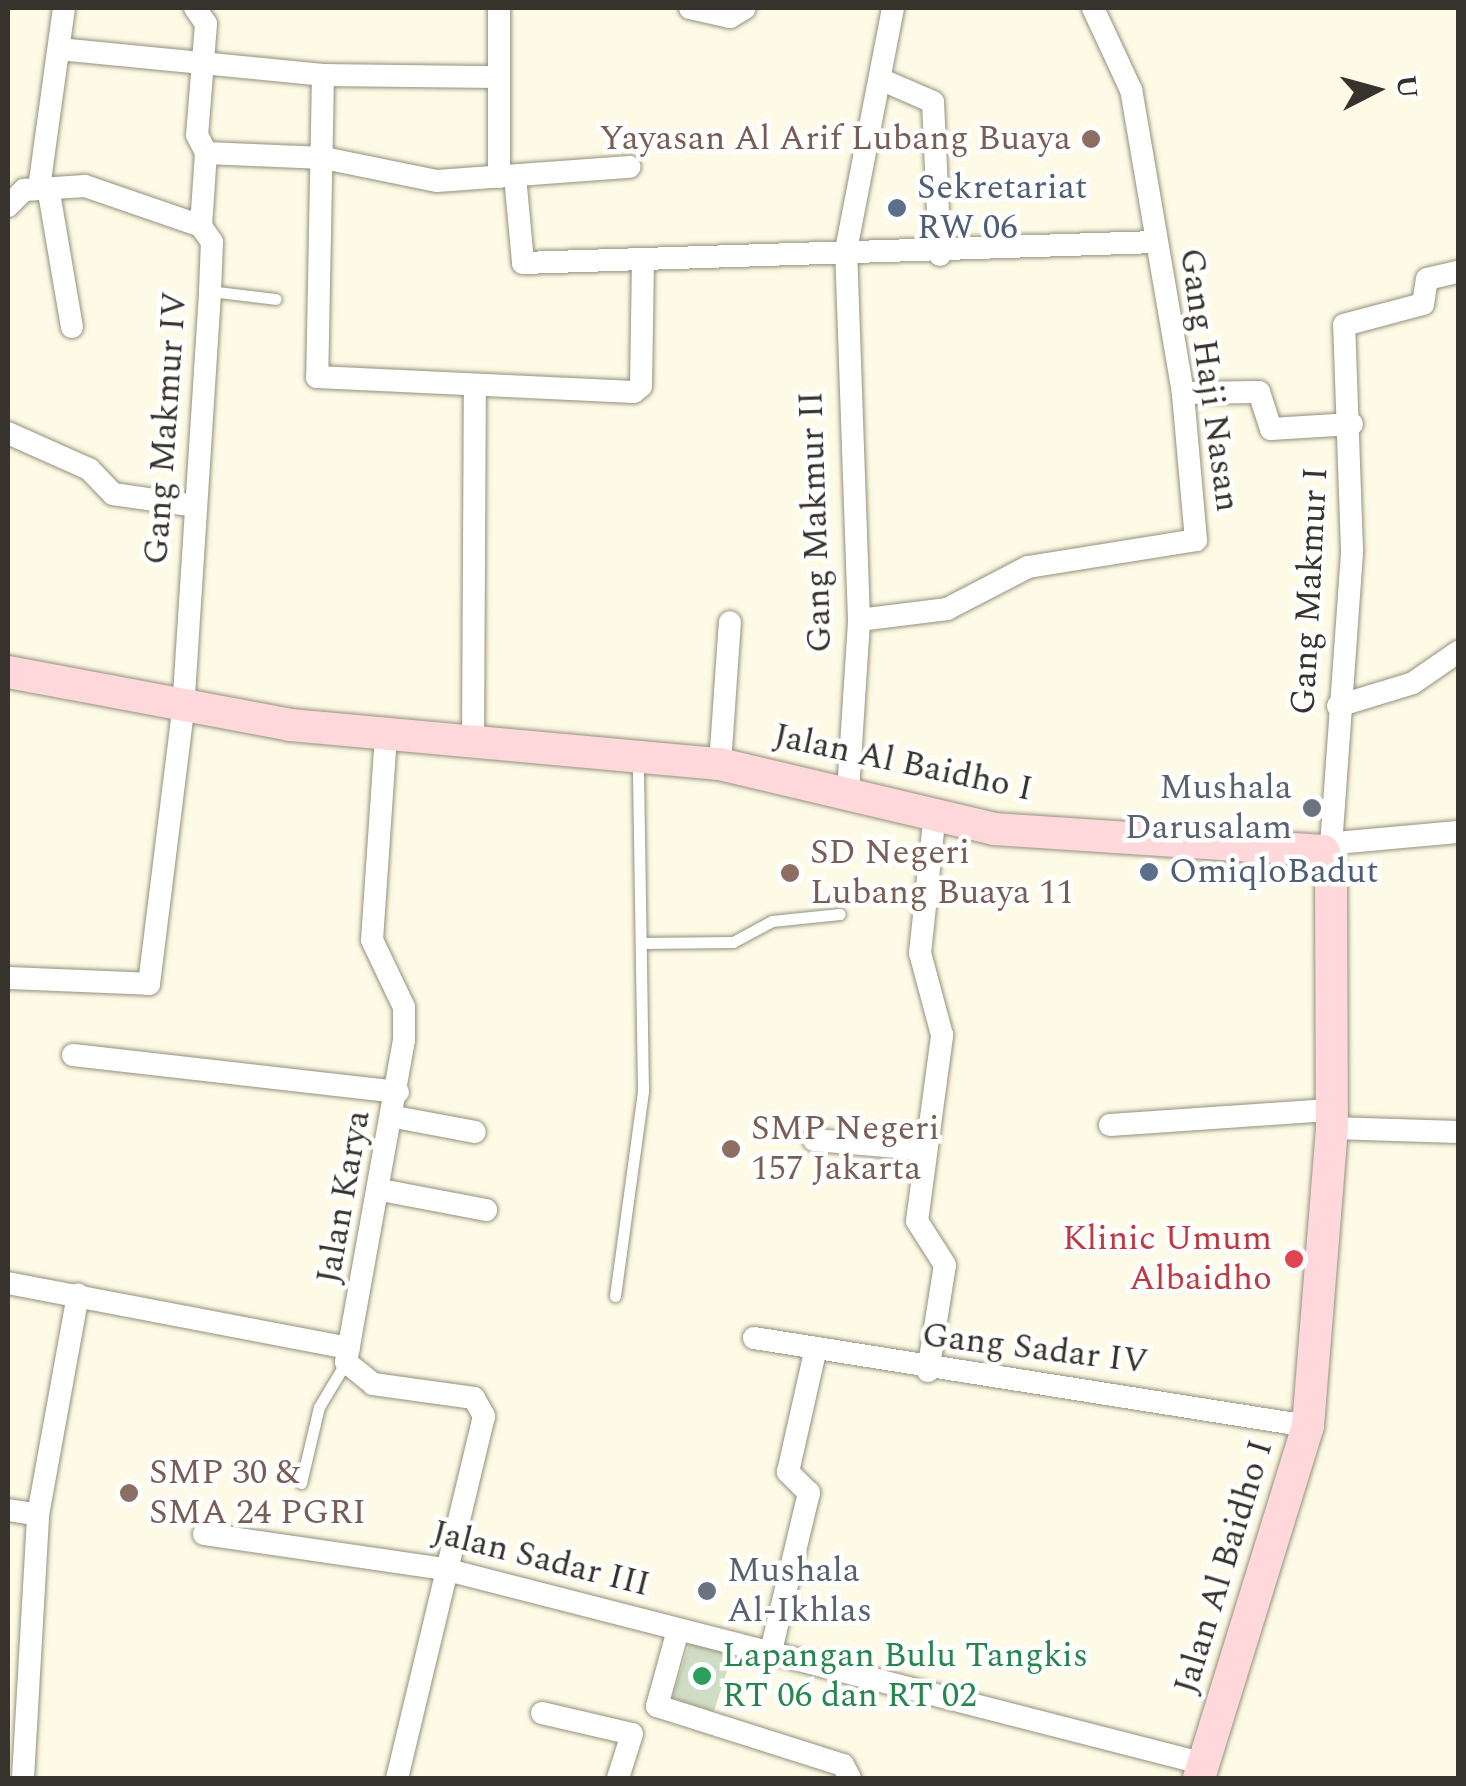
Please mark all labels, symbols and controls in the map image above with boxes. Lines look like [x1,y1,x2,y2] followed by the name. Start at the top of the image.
[1326,40,1426,140] north arrow
[1384,73,1429,101] text: U
[599,118,1071,160] place label: Yayasan Al Arif Lubang Buaya
[1080,128,1102,150] marker: Yayasan Al Arif Lubang Buaya
[917,167,1087,249] place label: Sekretariat RW 06
[886,197,908,219] marker: Sekretariat RW 06
[1170,246,1248,514] street label: Gang Haji Nasan
[135,290,197,566] street label: Gang Makmur IV
[790,390,842,654] street label: Gang Makmur II
[1283,466,1337,716] street label: Gang Makmur I
[770,715,1036,811] street label: Jalan Al Baidho I
[1125,767,1292,849] place label: Mushala Darusalam
[1301,797,1323,819] marker: Mushala Darusalam
[810,832,1074,914] place label: SD Negeri Lubang Buaya 11
[1169,851,1379,893] place label: OmiqloBadut
[1138,861,1160,883] marker: OmiqloBadut
[779,862,801,884] marker: SD Negeri Lubang Buaya 11
[308,1107,380,1287] street label: Jalan Karya
[751,1108,940,1190] place label: SMP Negeri 157 Jakarta
[720,1138,742,1160] marker: SMP Negeri 157 Jakarta
[1062,1218,1272,1300] place label: Klinic Umum Albaidho
[1281,1246,1307,1272] marker: Klinic Umum Albaidho
[920,1314,1150,1384] street label: Gang Sadar IV
[1165,1435,1283,1699] street label: Jalan Al Baidho I
[149,1452,366,1534] place label: SMP 30 & SMA 24 PGRI
[118,1482,140,1504] marker: SMP 30 & SMA 24 PGRI
[428,1512,654,1606] street label: Jalan Sadar III
[727,1550,872,1632] place label: Mushala Al-Ikhlas
[696,1580,718,1602] marker: Mushala Al-Ikhlas
[722,1635,1088,1717] place label: Lapangan Bulu Tangkis RT 06 dan RT 02
[691,1665,713,1687] marker: Lapangan Bulu Tangkis RT 06 dan RT 02

